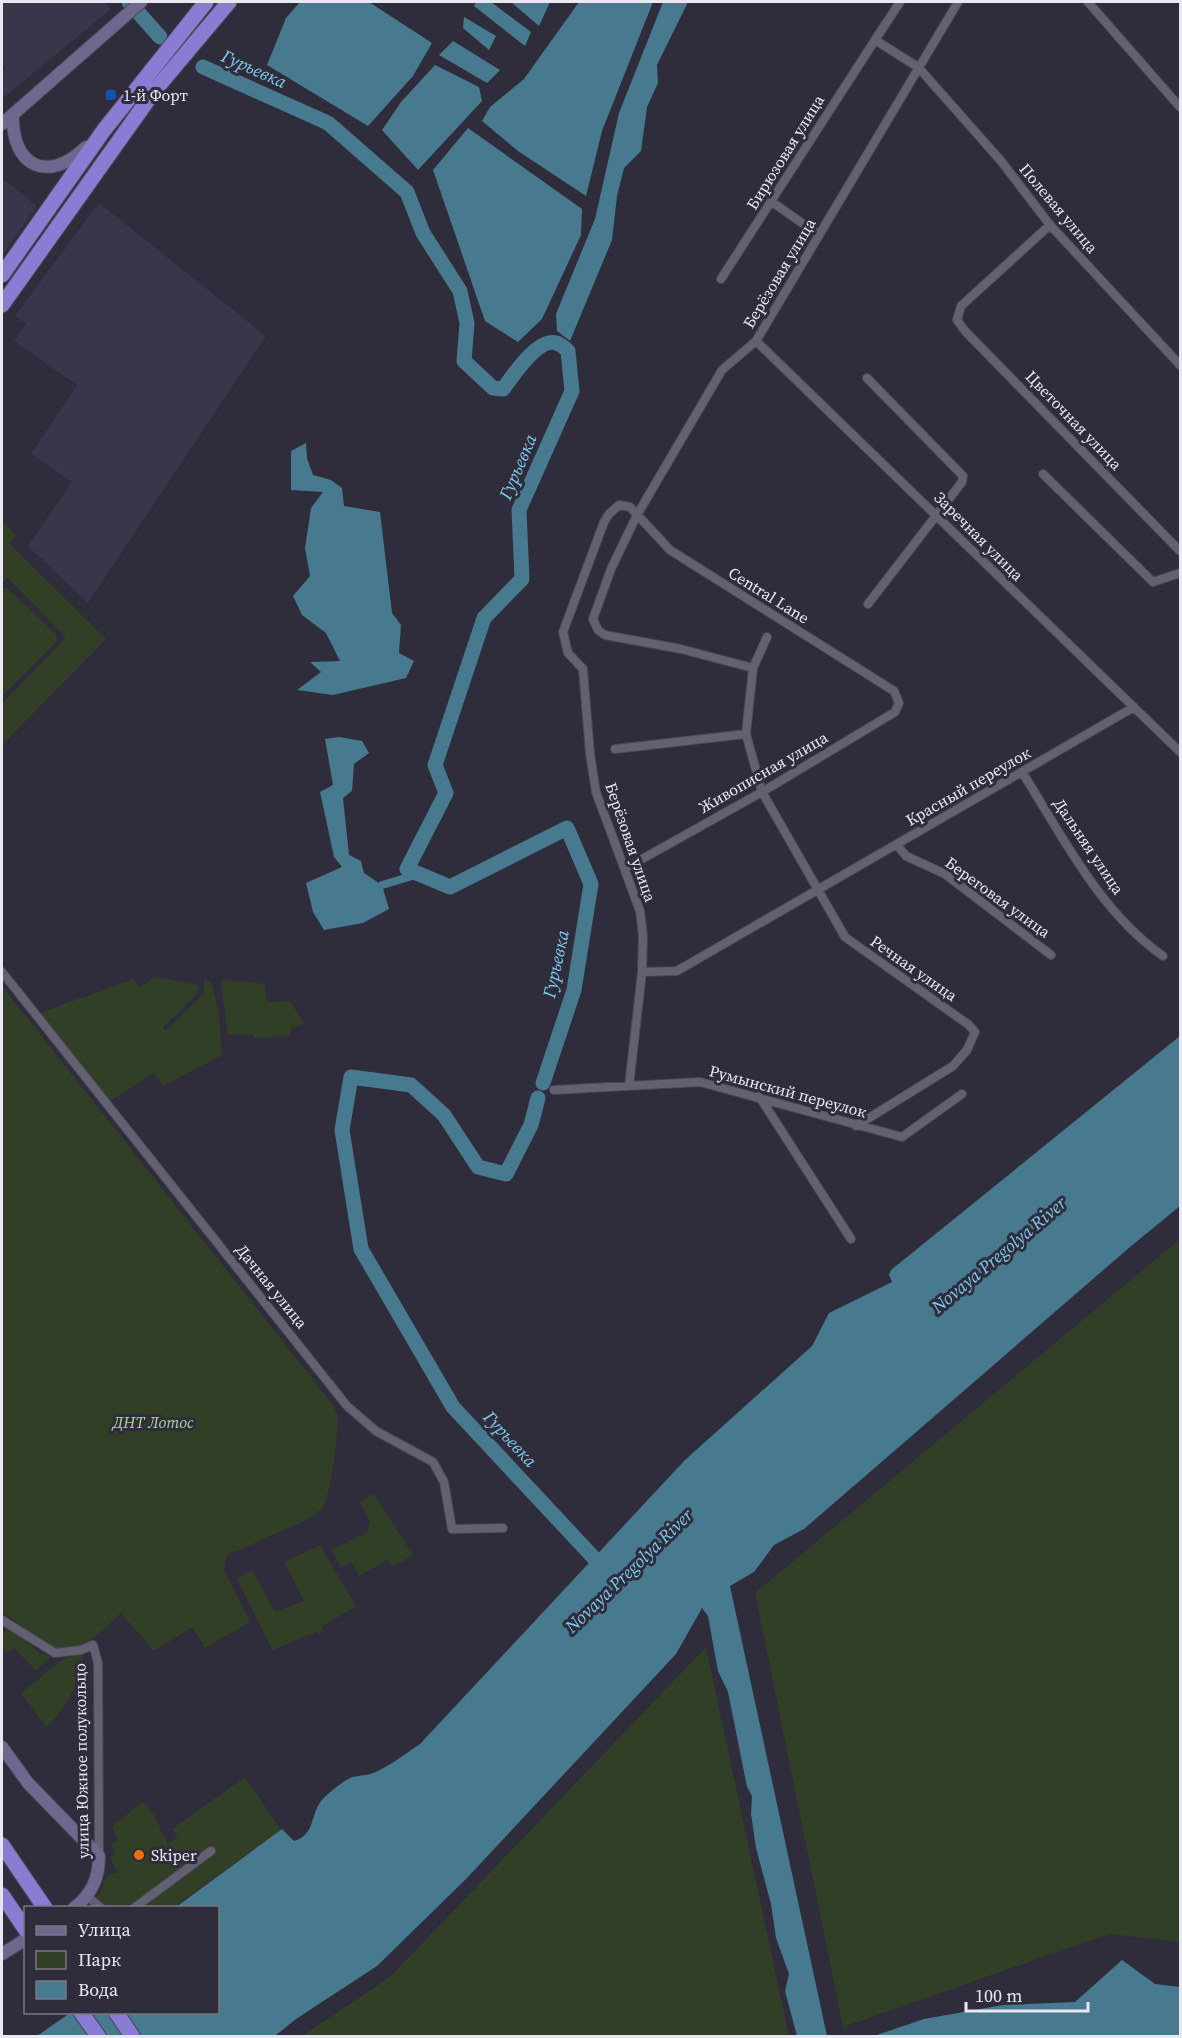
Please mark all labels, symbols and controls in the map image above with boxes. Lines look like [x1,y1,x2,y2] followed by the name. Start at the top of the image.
[217,43,291,94] water label: Гурьевка
[123,84,189,106] place label: 1-й Форт
[104,88,118,102] marker: 1-й Форт
[741,90,830,214] street label: Бирюзовая улица
[1015,158,1104,258] street label: Полевая улица
[737,213,821,332] street label: Берёзовая улица
[1021,366,1128,475] street label: Цветочная улица
[492,430,543,504] water label: Гурьевка
[929,486,1029,586] street label: Заречная улица
[724,561,814,629] street label: Central Lane
[694,726,832,818] street label: Живописная улица
[902,741,1035,831] street label: Красный переулок
[600,779,662,905] street label: Берёзовая улица
[1049,793,1130,899] street label: Дальняя улица
[941,851,1056,943] street label: Береговая улица
[536,927,575,1001] water label: Гурьевка
[866,930,963,1007] street label: Речная улица
[707,1059,869,1123] street label: Румынский переулок
[925,1190,1072,1319] water label: Novaya Pregolya River
[231,1239,313,1334] street label: Дачная улица
[477,1404,543,1473] water label: Гурьевка
[110,1411,194,1433] park label: ДНТ Лотос
[558,1502,699,1639] water label: Novaya Pregolya River
[68,1663,94,1859] street label: улица Южное полукольцо
[151,1844,197,1866] place label: Skiper
[132,1848,146,1862] marker: Skiper
[24,1906,219,2014] legend
[78,1917,131,1942] text: Улица
[78,1947,121,1972] text: Парк
[966,1975,1088,2013] scale bar
[78,1977,119,2002] text: Вода
[975,1983,1022,2008] text: 100 m

